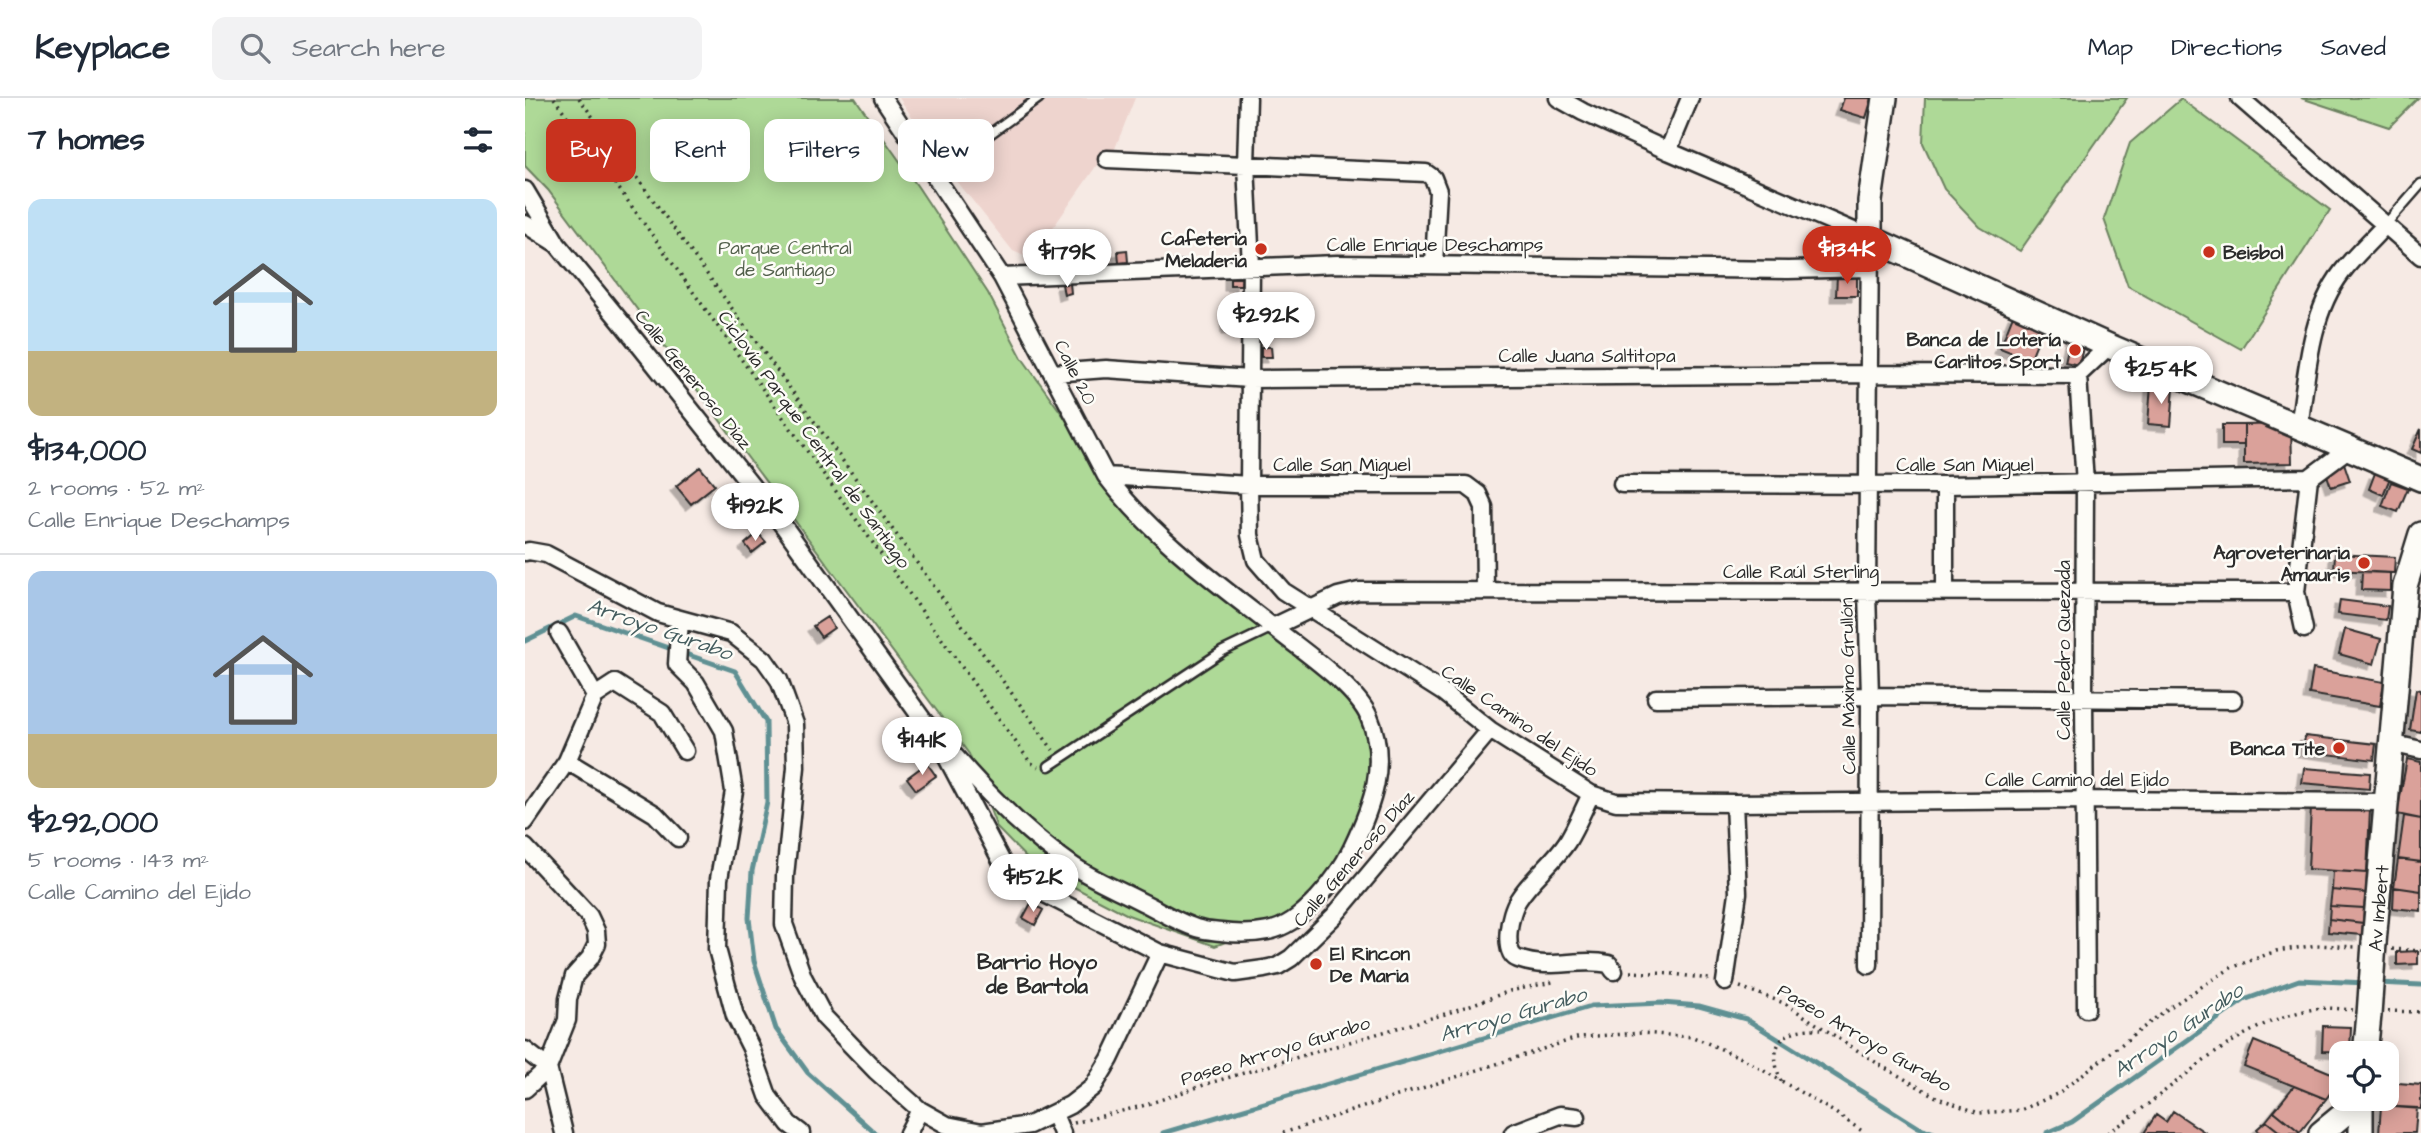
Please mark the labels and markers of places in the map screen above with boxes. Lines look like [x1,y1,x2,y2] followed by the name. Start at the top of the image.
[1161,226,1247,275] place label: Cafeteria Meladeria
[1798,226,1896,286] pin: $134K
[1018,230,1116,289] pin: $179K
[2223,240,2284,267] place label: Beisbol
[1253,241,1269,257] marker: Cafeteria Meladeria
[2201,244,2217,260] marker: Beisbol
[1217,292,1315,352] pin: $292K
[1907,327,2061,376] place label: Banca de Lotería Carlitos Sport
[2067,342,2083,358] marker: Banca de Lotería Carlitos Sport
[2112,346,2210,406] pin: $254K
[706,484,804,543] pin: $192K
[2213,540,2350,589] place label: Agroveterinaria Amauris
[2356,555,2372,571] marker: Agroveterinaria Amauris
[873,718,971,777] pin: $141K
[2230,736,2326,763] place label: Banca Tite
[2331,740,2347,756] marker: Banca Tite
[984,854,1082,914] pin: $152K
[1330,941,1410,990] place label: El Rincon De Maria
[1308,956,1324,972] marker: El Rincon De Maria

